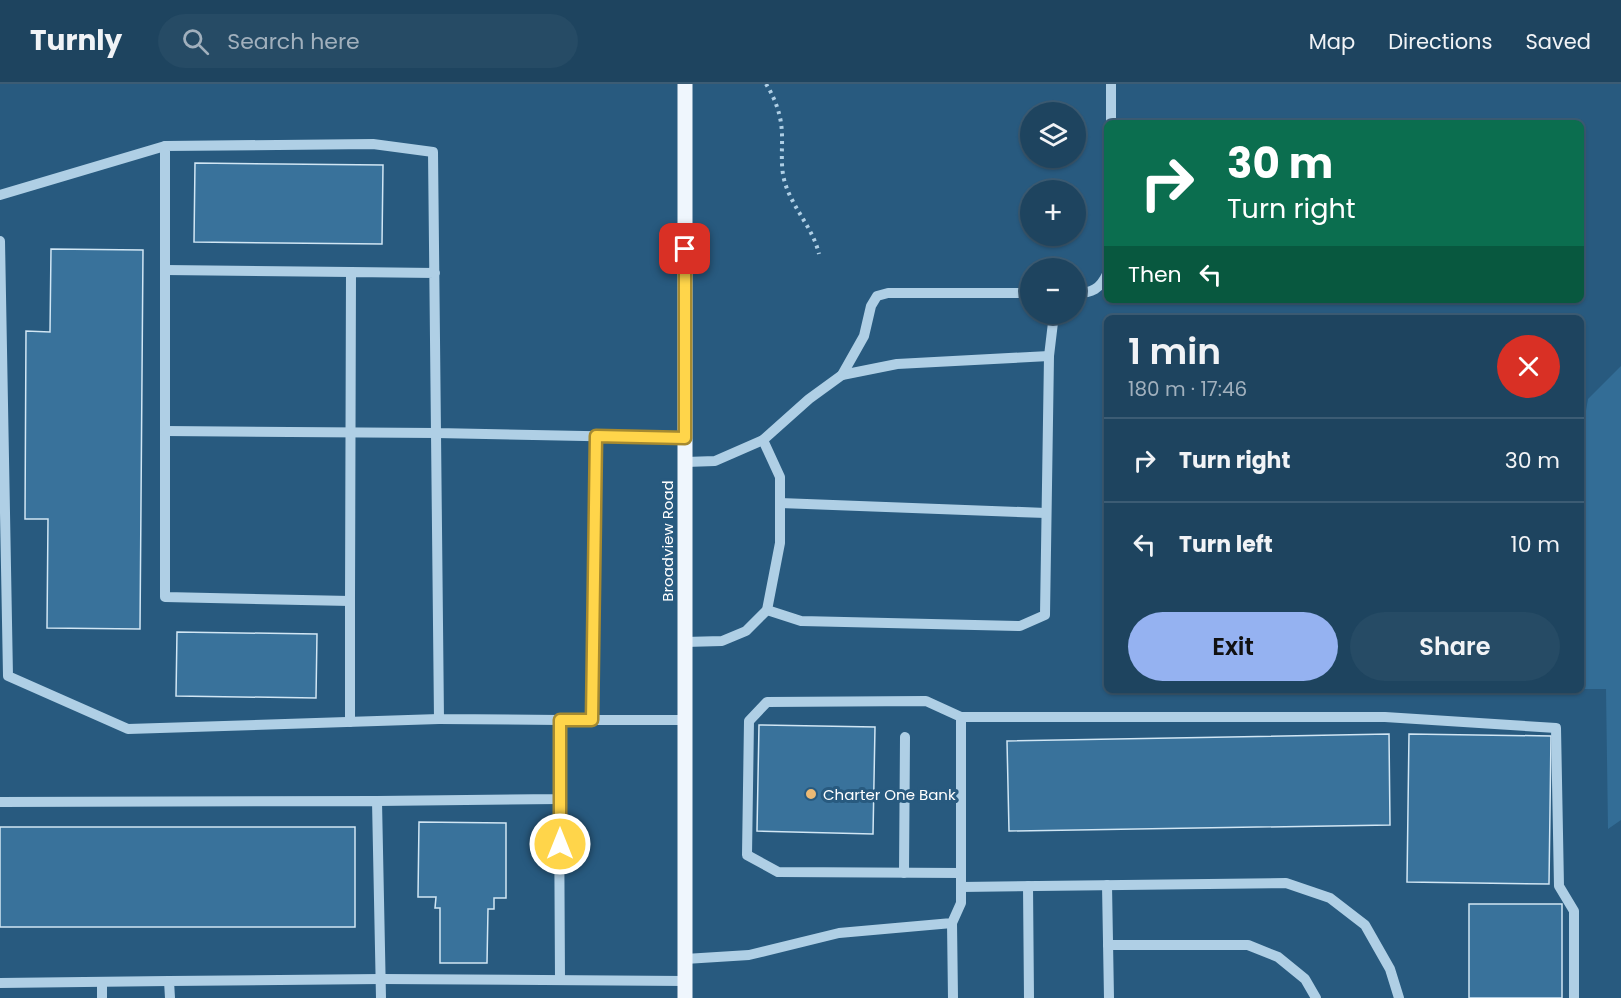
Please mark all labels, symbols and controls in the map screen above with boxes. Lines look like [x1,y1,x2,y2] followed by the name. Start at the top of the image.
[158,14,578,68] search box
[30,21,122,60] text: Turnly
[179,25,212,58] icon: search
[227,26,360,57] text: Search here
[1309,27,1355,56] text: Map
[1388,27,1492,56] text: Directions
[1525,27,1591,56] text: Saved
[1020,102,1086,324] map controls
[1020,102,1086,168] button: layers
[1227,134,1333,193] text: 30 m
[1128,144,1206,222] icon: right
[1020,180,1086,246] button: +
[1227,190,1356,227] text: Turn right
[659,223,710,274] pin
[668,232,701,265] icon: arrive
[1020,258,1086,324] button: −
[1194,258,1227,291] icon: left
[1128,259,1182,290] text: Then
[1128,326,1221,377] text: 1 min
[1497,335,1560,398] button: close
[1128,375,1247,403] text: 180 m · 17:46
[1128,444,1161,477] icon: right
[1179,445,1290,476] text: Turn right
[1505,445,1560,476] text: 30 m
[657,480,678,602] street label: Broadview Road
[1128,528,1161,561] icon: left
[1179,529,1273,560] text: Turn left
[1511,529,1560,560] text: 10 m
[1128,612,1338,681] button: Exit
[1350,612,1560,681] button: Share
[823,784,956,805] place label: Charter One Bank
[804,787,818,801] marker: Charter One Bank
[528,812,592,876] position arrow

